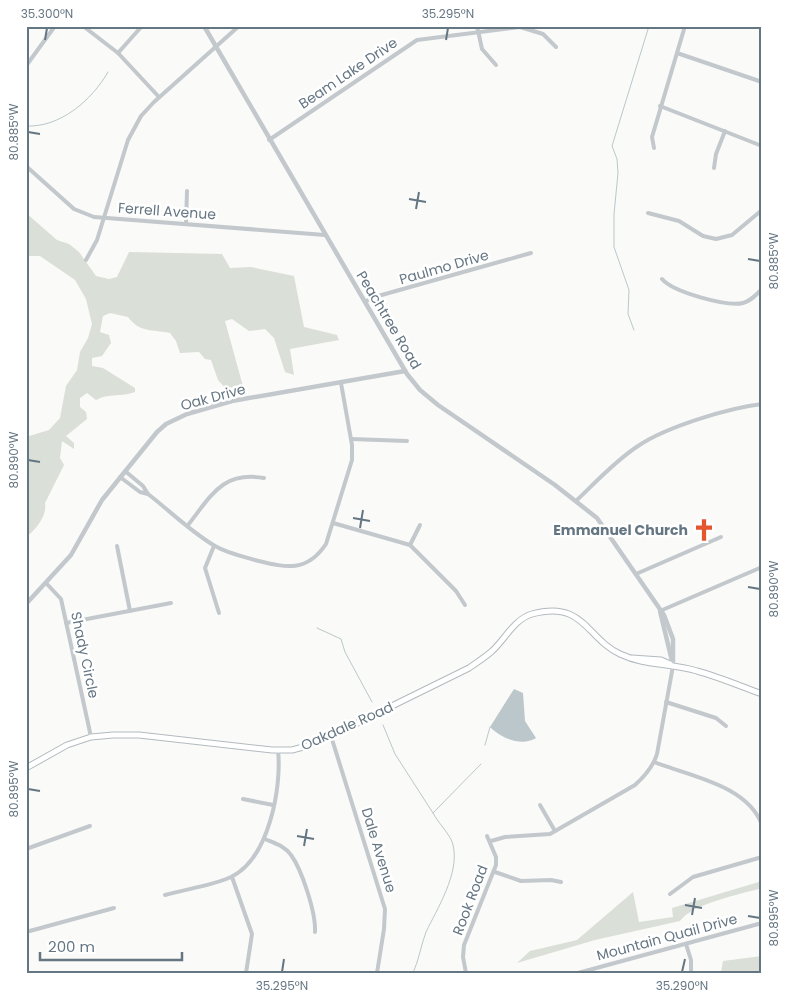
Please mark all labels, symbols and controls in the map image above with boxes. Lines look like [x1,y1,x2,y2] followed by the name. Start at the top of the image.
[21,5,73,22] text: 35.300°N
[422,5,474,22] text: 35.295°N
[295,32,402,113] street label: Beam Lake Drive
[5,103,22,160] text: 80.885°W
[117,198,217,224] street label: Ferrell Avenue
[765,232,782,289] text: 80.885°W
[397,245,491,289] street label: Paulmo Drive
[352,267,426,373] street label: Peachtree Road
[178,379,248,415] street label: Oak Drive
[5,431,22,488] text: 80.890°W
[691,517,717,543] church icon: Emmanuel Church
[553,520,688,540] place label: Emmanuel Church
[765,560,782,617] text: 80.890°W
[66,610,104,700] street label: Shady Circle
[298,697,396,755] street label: Oakdale Road
[5,760,22,817] text: 80.895°W
[357,805,401,895] street label: Dale Avenue
[447,862,493,938] street label: Rook Road
[765,889,782,946] text: 80.895°W
[594,909,740,965] street label: Mountain Quail Drive
[40,929,182,961] scale bar
[48,936,95,957] text: 200 m
[256,977,308,994] text: 35.295°N
[656,977,708,994] text: 35.290°N

